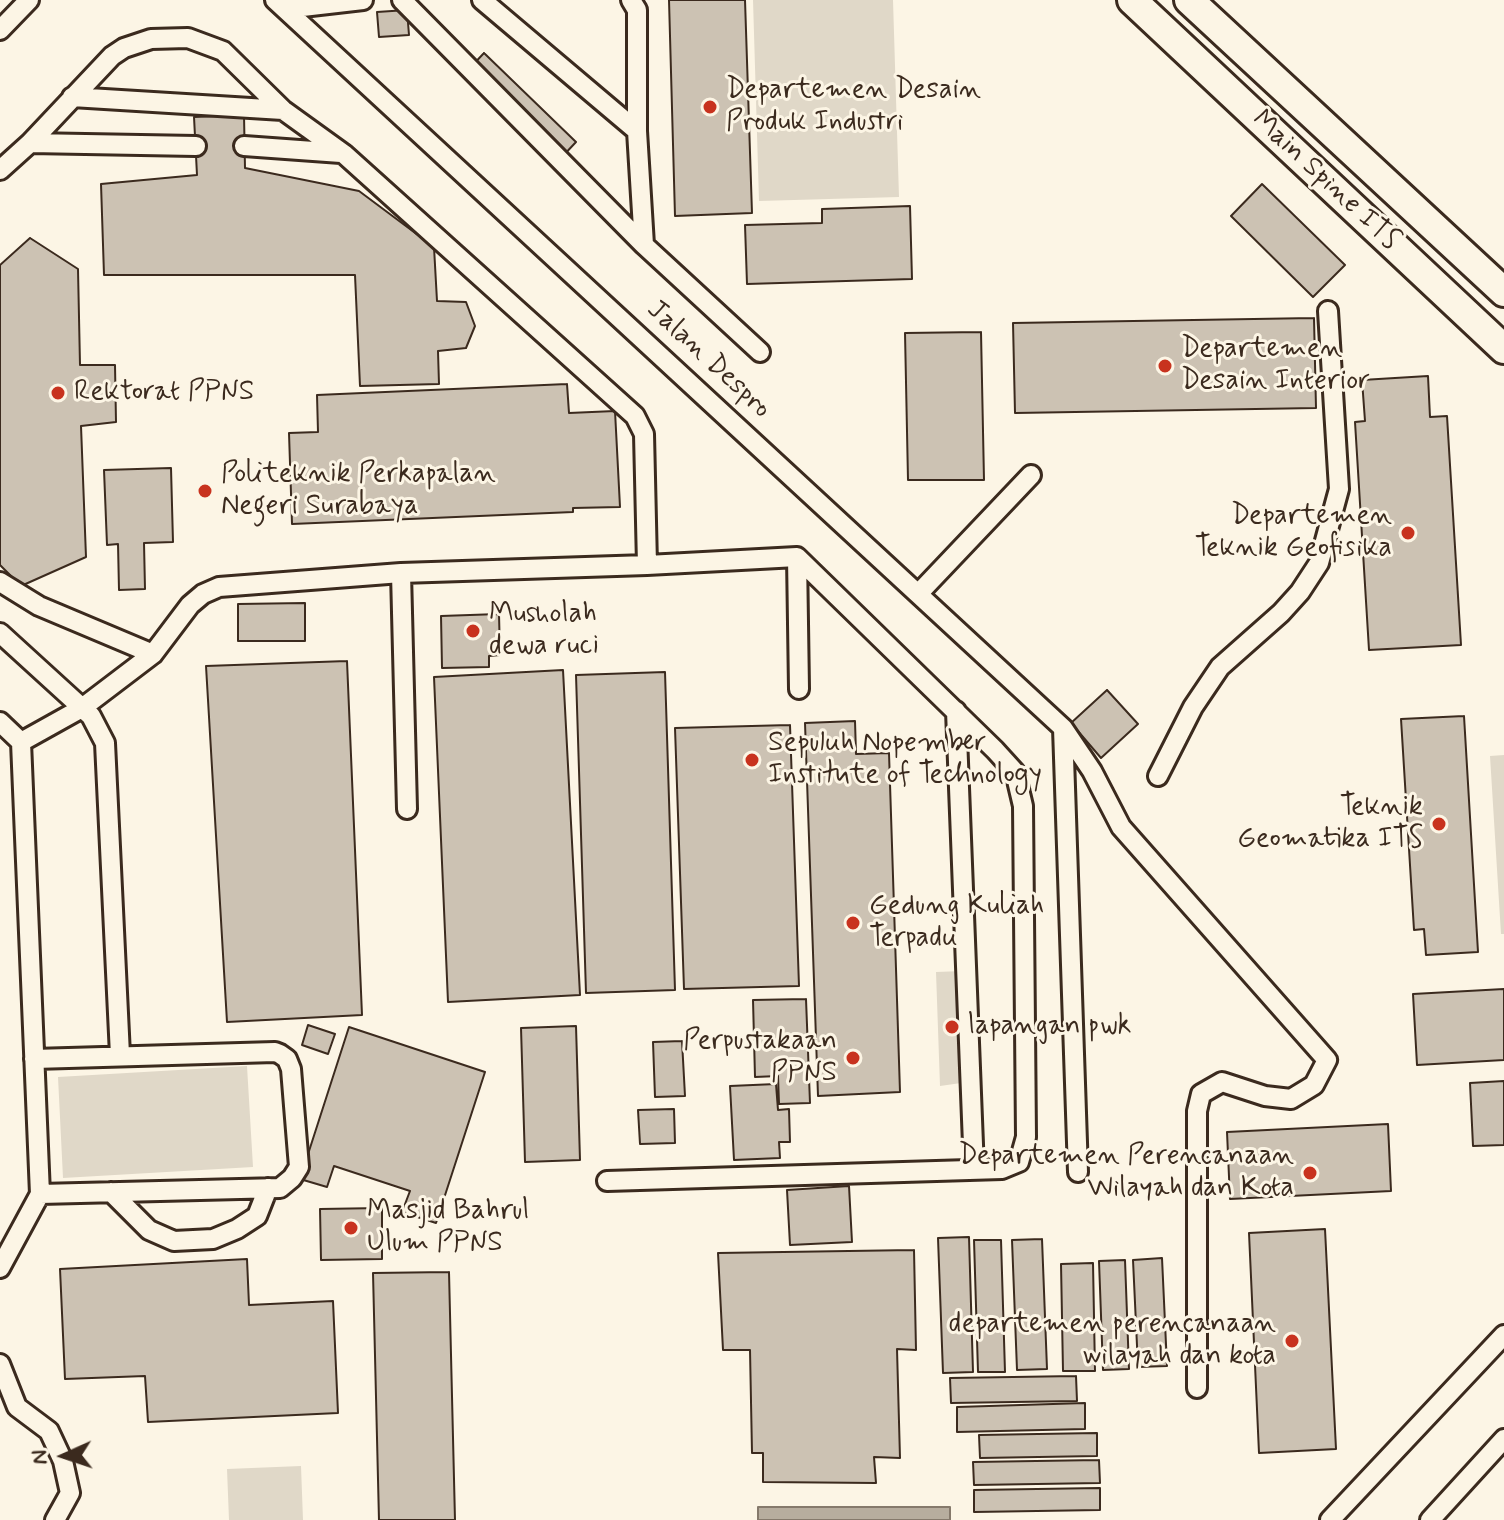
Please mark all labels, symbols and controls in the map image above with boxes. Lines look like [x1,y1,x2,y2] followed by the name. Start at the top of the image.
[726,74,981,140] place label: Departemen Desain Produk Industri
[701,98,719,116] marker: Departemen Desain Produk Industri
[1244,104,1406,258] street label: Main Spine ITS
[639,294,777,426] street label: Jalan Despro
[1181,333,1370,399] place label: Departemen Desain Interior
[1156,357,1174,375] marker: Departemen Desain Interior
[74,376,254,410] place label: Rektorat PPNS
[49,384,67,402] marker: Rektorat PPNS
[221,458,496,524] place label: Politeknik Perkapalan Negeri Surabaya
[196,482,214,500] marker: Politeknik Perkapalan Negeri Surabaya
[1195,500,1392,566] place label: Departemen Teknik Geofisika
[1399,524,1417,542] marker: Departemen Teknik Geofisika
[489,598,599,664] place label: Musholah dewa ruci
[464,622,482,640] marker: Musholah dewa ruci
[768,727,1042,793] place label: Sepuluh Nopember Institute of Technology
[743,751,761,769] marker: Sepuluh Nopember Institute of Technology
[1237,791,1423,857] place label: Teknik Geomatika ITS
[1430,815,1448,833] marker: Teknik Geomatika ITS
[869,890,1044,956] place label: Gedung Kuliah Terpadu
[844,914,862,932] marker: Gedung Kuliah Terpadu
[968,1010,1131,1044] place label: lapangan pwk
[943,1018,961,1036] marker: lapangan pwk
[683,1025,837,1091] place label: Perpustakaan PPNS
[844,1049,862,1067] marker: Perpustakaan PPNS
[959,1140,1294,1206] place label: Departemen Perencanaan Wilayah dan Kota
[1301,1164,1319,1182] marker: Departemen Perencanaan Wilayah dan Kota
[367,1195,529,1261] place label: Masjid Bahrul Ulum PPNS
[342,1219,360,1237] marker: Masjid Bahrul Ulum PPNS
[949,1308,1276,1374] place label: departemen perencanaan wilayah dan kota
[1283,1332,1301,1350] marker: departemen perencanaan wilayah dan kota
[24,1416,104,1496] north arrow
[26,1449,54,1465] text: N

